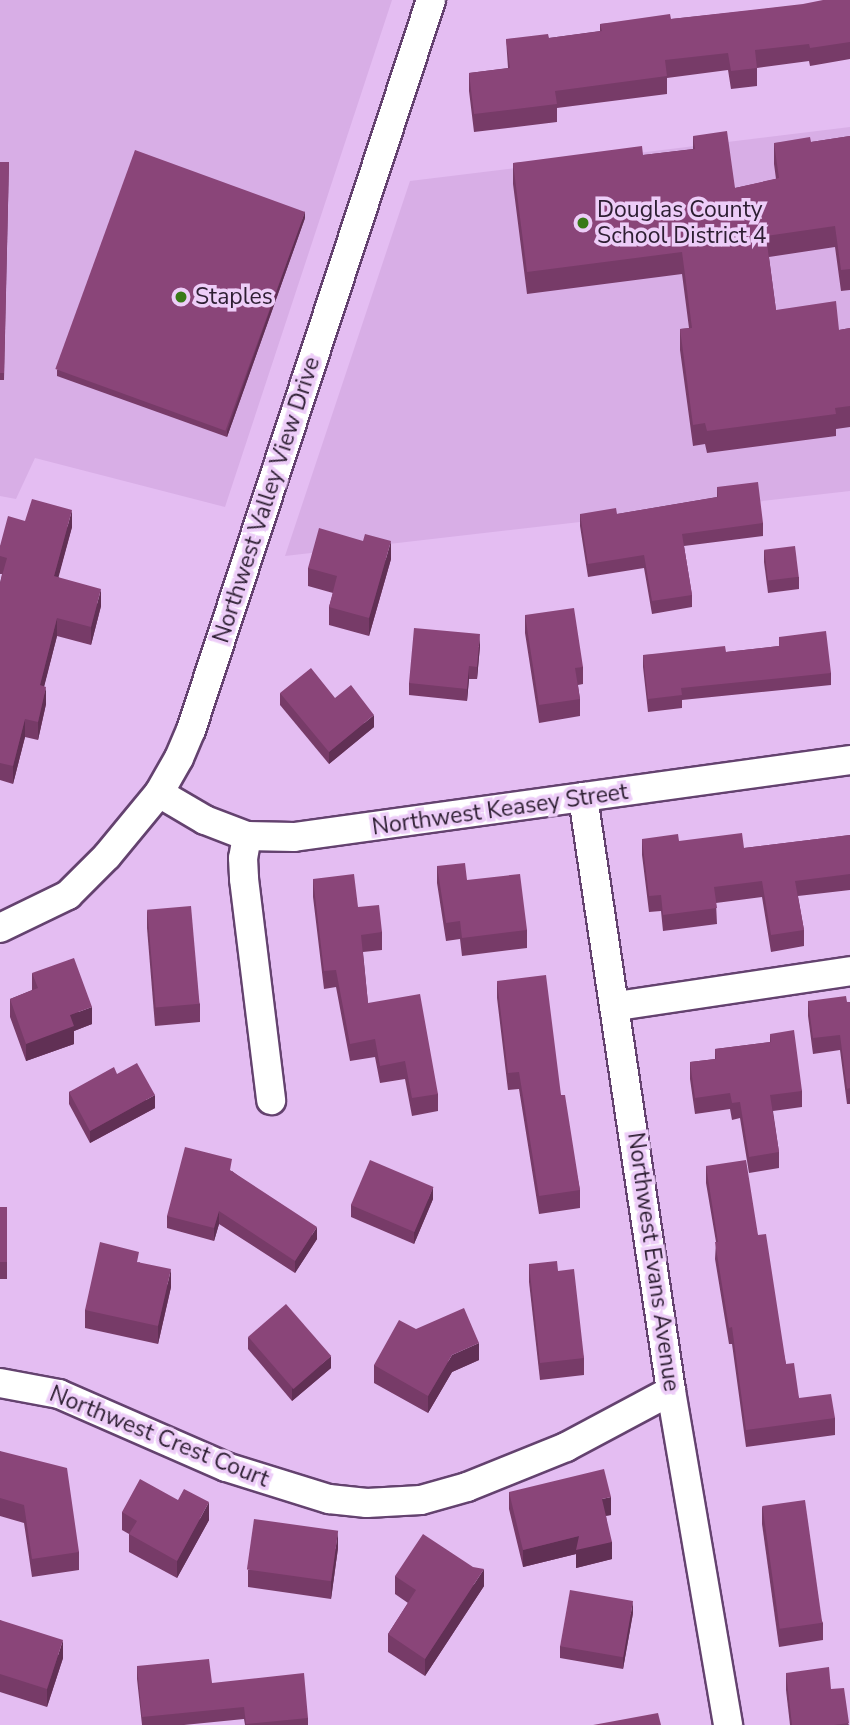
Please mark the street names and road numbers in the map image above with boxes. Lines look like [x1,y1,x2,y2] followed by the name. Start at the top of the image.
[208,354,326,646] street label: Northwest Valley View Drive
[370,778,630,842] street label: Northwest Keasey Street
[621,1131,685,1393] street label: Northwest Evans Avenue
[45,1380,273,1494] street label: Northwest Crest Court

